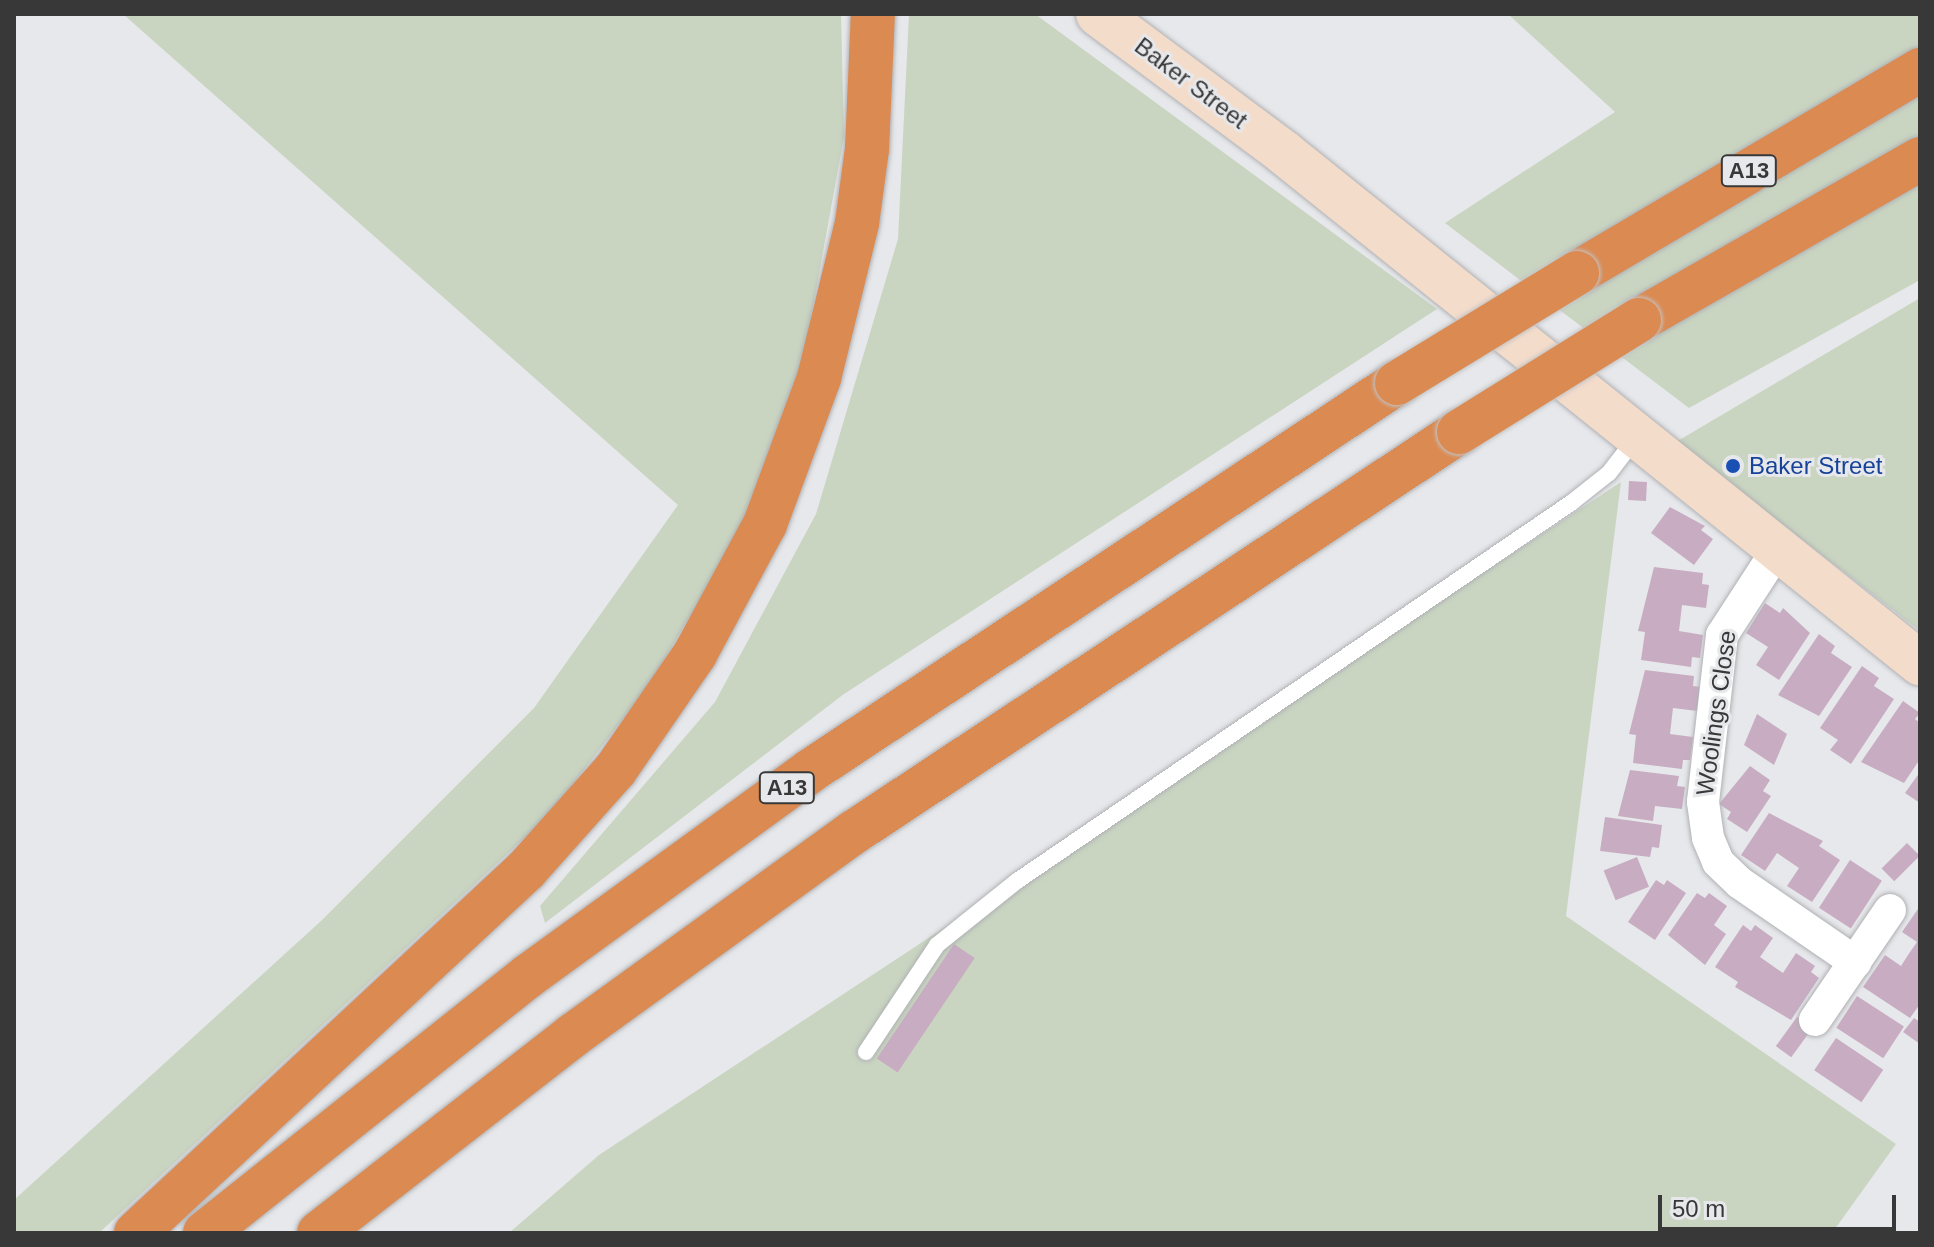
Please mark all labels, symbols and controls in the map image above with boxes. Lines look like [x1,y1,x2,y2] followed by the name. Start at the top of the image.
[1129,31,1253,135] street label: Baker Street
[1719,153,1779,189] road number: A13
[1749,452,1882,480] place label: Baker Street
[1724,457,1742,475] marker: Baker Street
[1690,629,1742,797] street label: Woolings Close
[757,770,817,806] road number: A13
[1662,1179,1900,1229] scale bar
[1672,1195,1725,1222] text: 50 m

